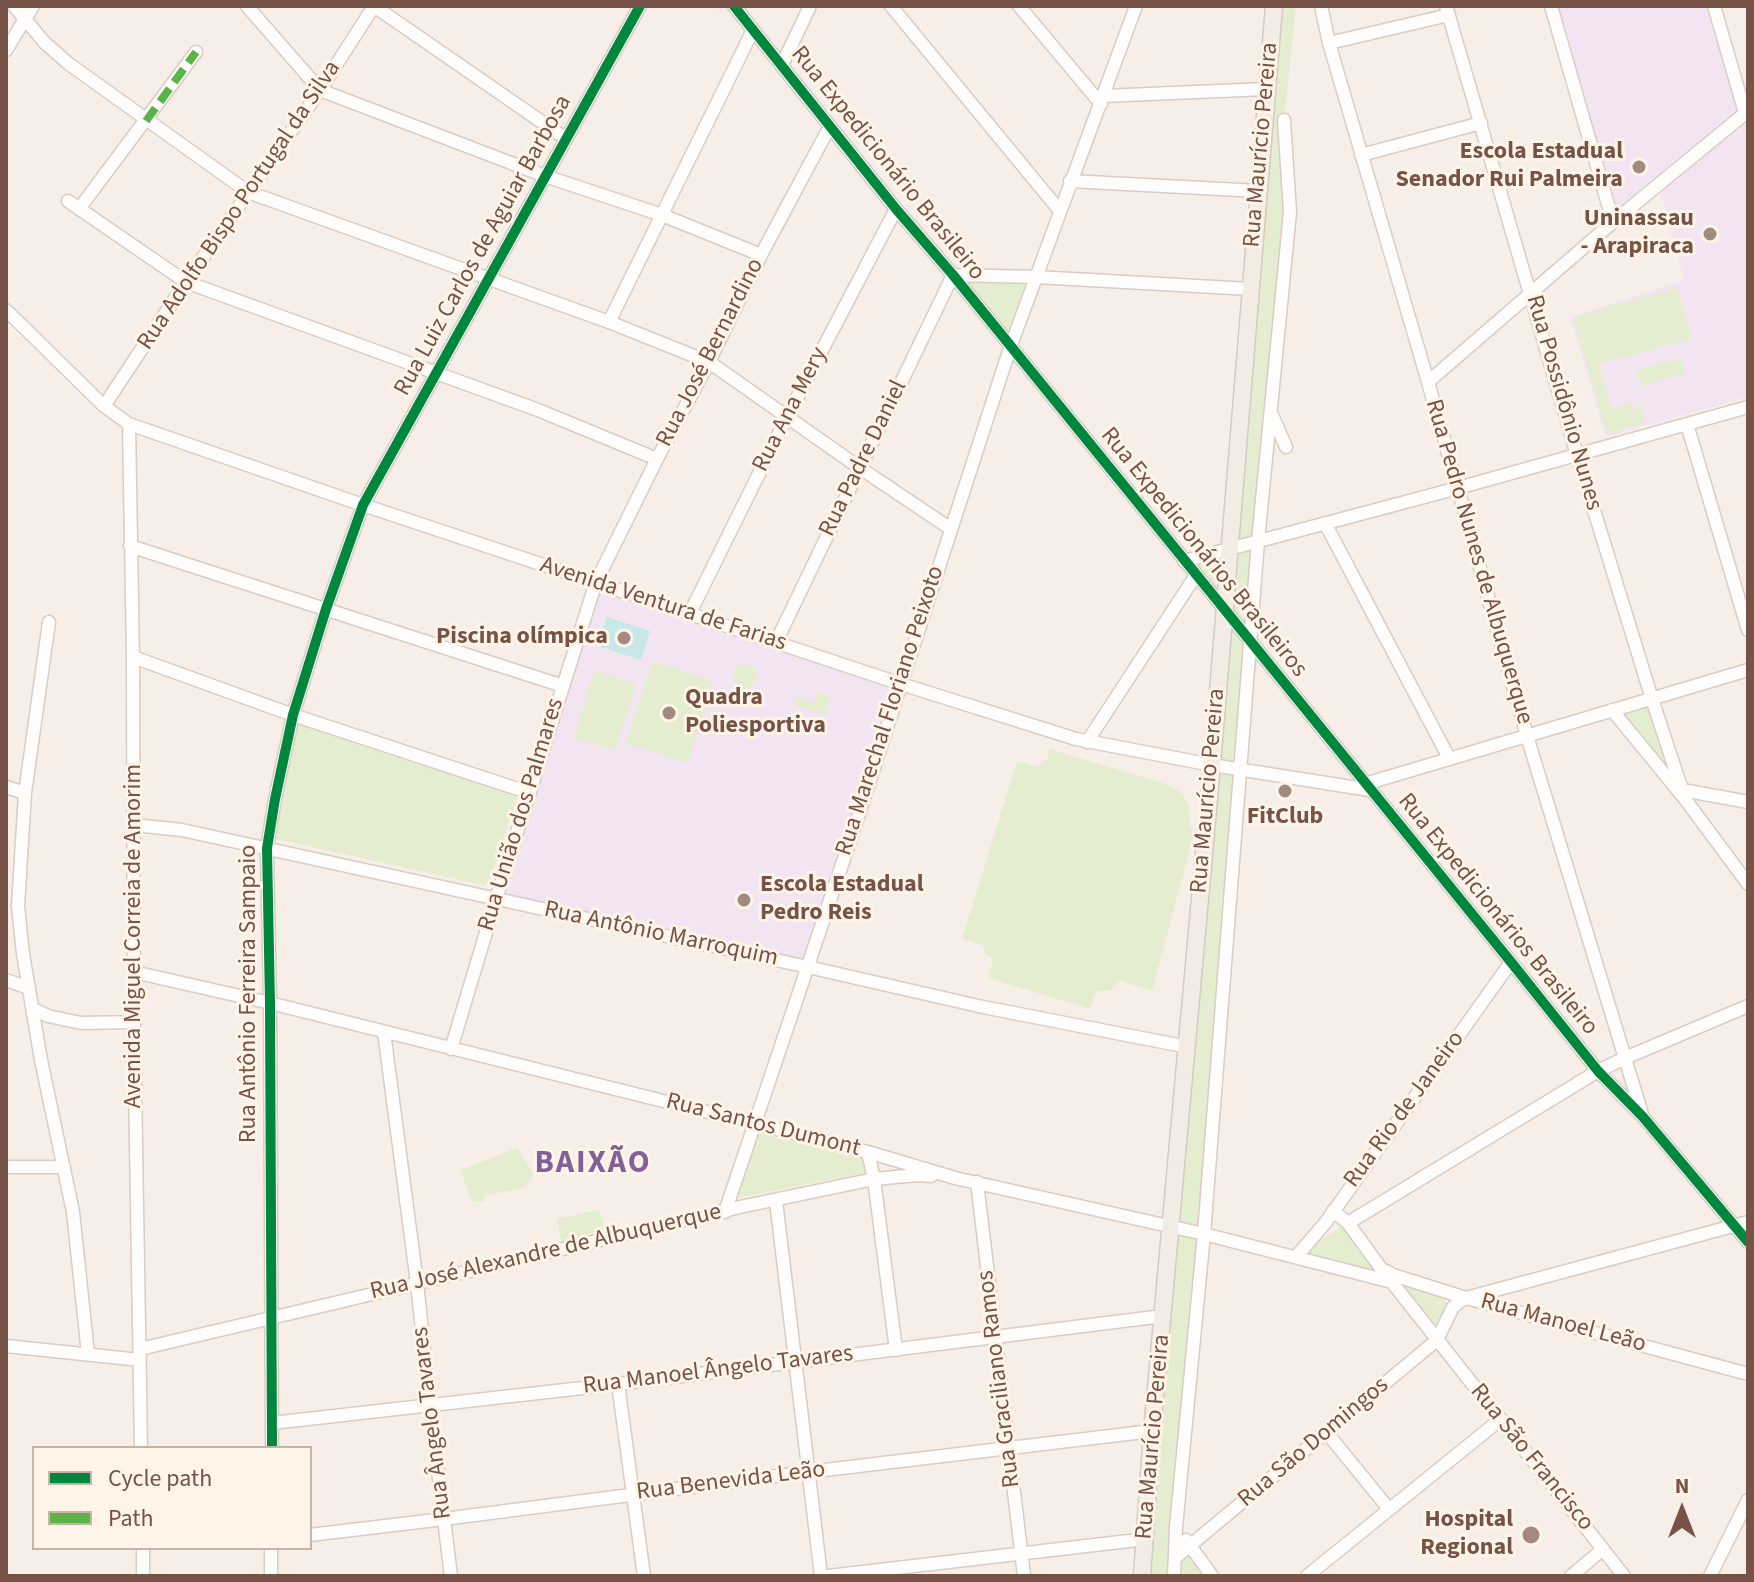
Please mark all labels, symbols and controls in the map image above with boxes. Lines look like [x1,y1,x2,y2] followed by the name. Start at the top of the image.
[784,41,990,287] street label: Rua Expedicionário Brasileiro
[1239,41,1285,249] street label: Rua Maurício Pereira
[132,56,348,356] street label: Rua Adolfo Bispo Portugal da Silva
[389,91,579,401] street label: Rua Luiz Carlos de Aguiar Barbosa
[1395,139,1623,195] place label: Escola Estadual Senador Rui Palmeira
[1630,158,1648,176] marker: Escola Estadual Senador Rui Palmeira
[1580,206,1694,262] place label: Uninassau - Arapiraca
[1701,225,1719,243] marker: Uninassau - Arapiraca
[651,254,771,452] street label: Rua José Bernardino
[1519,292,1607,514] street label: Rua Possidônio Nunes
[747,343,835,477] street label: Rua Ana Mery
[814,376,914,542] street label: Rua Padre Daniel
[1418,396,1538,728] street label: Rua Pedro Nunes de Albuquerque
[1093,422,1313,684] street label: Rua Expedicionários Brasileiros
[536,552,790,658] street label: Avenida Ventura de Farias
[831,563,951,859] street label: Rua Marechal Floriano Peixoto
[436,624,608,652] place label: Piscina olímpica
[615,629,633,647] marker: Piscina olímpica
[685,685,826,741] place label: Quadra Poliesportiva
[1186,687,1232,895] street label: Rua Maurício Pereira
[473,695,571,935] street label: Rua União dos Palmares
[660,704,678,722] marker: Quadra Poliesportiva
[121,764,149,1108] street label: Avenida Miguel Correia de Amorim
[1276,782,1294,800] marker: FitClub
[1391,788,1603,1042] street label: Rua Expedicionários Brasileiro
[1247,804,1323,832] place label: FitClub
[236,845,264,1143] street label: Rua Antônio Ferreira Sampaio
[760,872,924,928] place label: Escola Estadual Pedro Reis
[735,891,753,909] marker: Escola Estadual Pedro Reis
[541,896,781,974] street label: Rua Antônio Marroquim
[1339,1026,1471,1194] street label: Rua Rio de Janeiro
[663,1088,863,1164] street label: Rua Santos Dumont
[534,1146,652,1184] district label: BAIXÃO
[368,1199,724,1307] street label: Rua José Alexandre de Albuquerque
[972,1269,1028,1489] street label: Rua Graciliano Ramos
[1477,1288,1649,1360] street label: Rua Manoel Leão
[407,1325,459,1521] street label: Rua Ângelo Tavares
[1131,1333,1177,1541] street label: Rua Maurício Pereira
[581,1340,855,1402] street label: Rua Manoel Ângelo Tavares
[1233,1372,1395,1514] street label: Rua São Domingos
[1463,1379,1599,1537] street label: Rua São Francisco
[32,1446,312,1550] legend
[635,1456,827,1508] street label: Rua Benevida Leão
[108,1461,212,1496] text: Cycle path
[1642,1470,1722,1550] north arrow
[1675,1470,1689,1502] text: N
[108,1501,154,1536] text: Path
[1420,1507,1513,1563] place label: Hospital Regional
[1520,1524,1542,1546] marker: Hospital Regional

